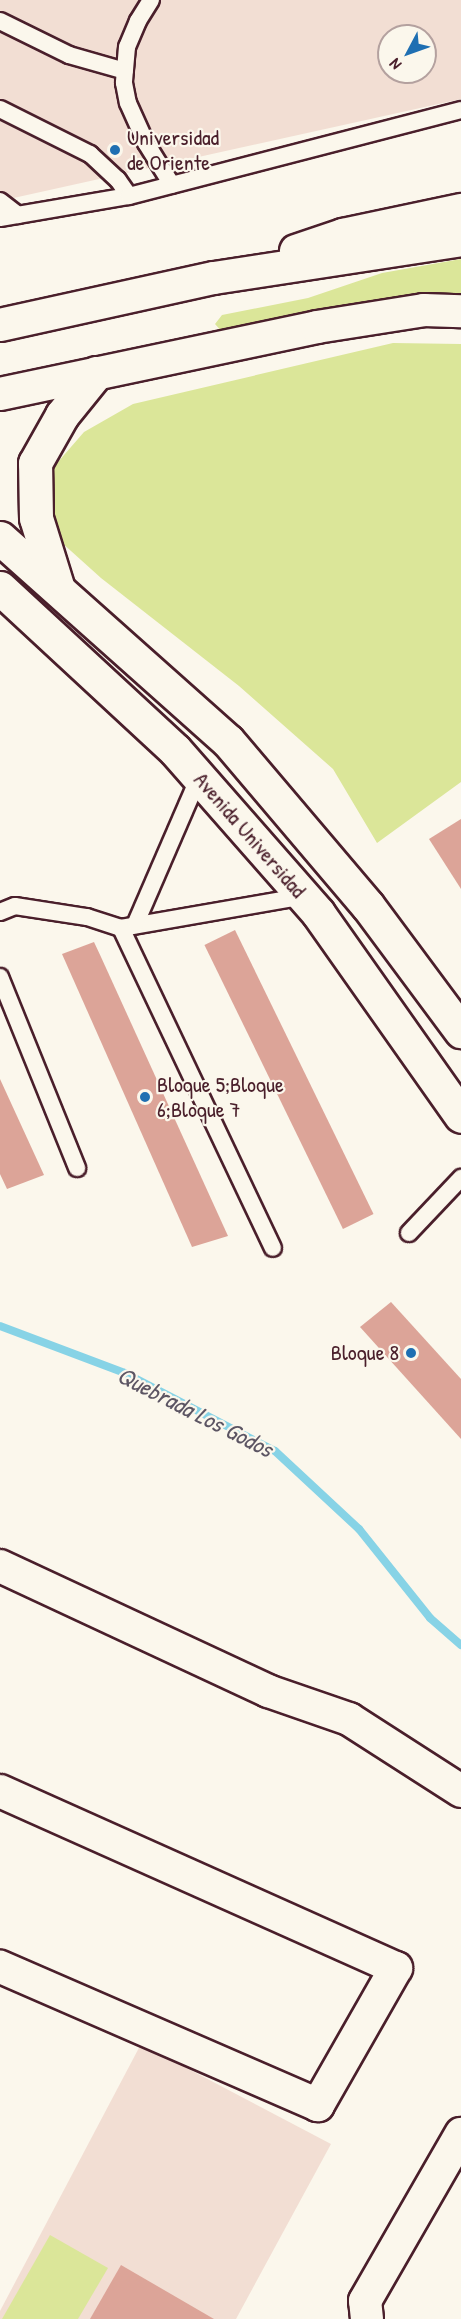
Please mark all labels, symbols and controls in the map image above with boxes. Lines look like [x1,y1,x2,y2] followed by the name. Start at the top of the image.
[377,24,437,84] north arrow
[384,54,406,75] text: N
[127,124,219,176] place label: Universidad de Oriente
[108,143,122,157] marker: Universidad de Oriente
[188,767,312,903] street label: Avenida Universidad
[157,1071,284,1122] place label: Bloque 5;Bloque 6;Bloque 7
[138,1090,152,1104] marker: Bloque 5;Bloque 6;Bloque 7
[331,1340,399,1366] place label: Bloque 8
[404,1346,418,1360] marker: Bloque 8
[112,1360,278,1464] water label: Quebrada Los Godos

